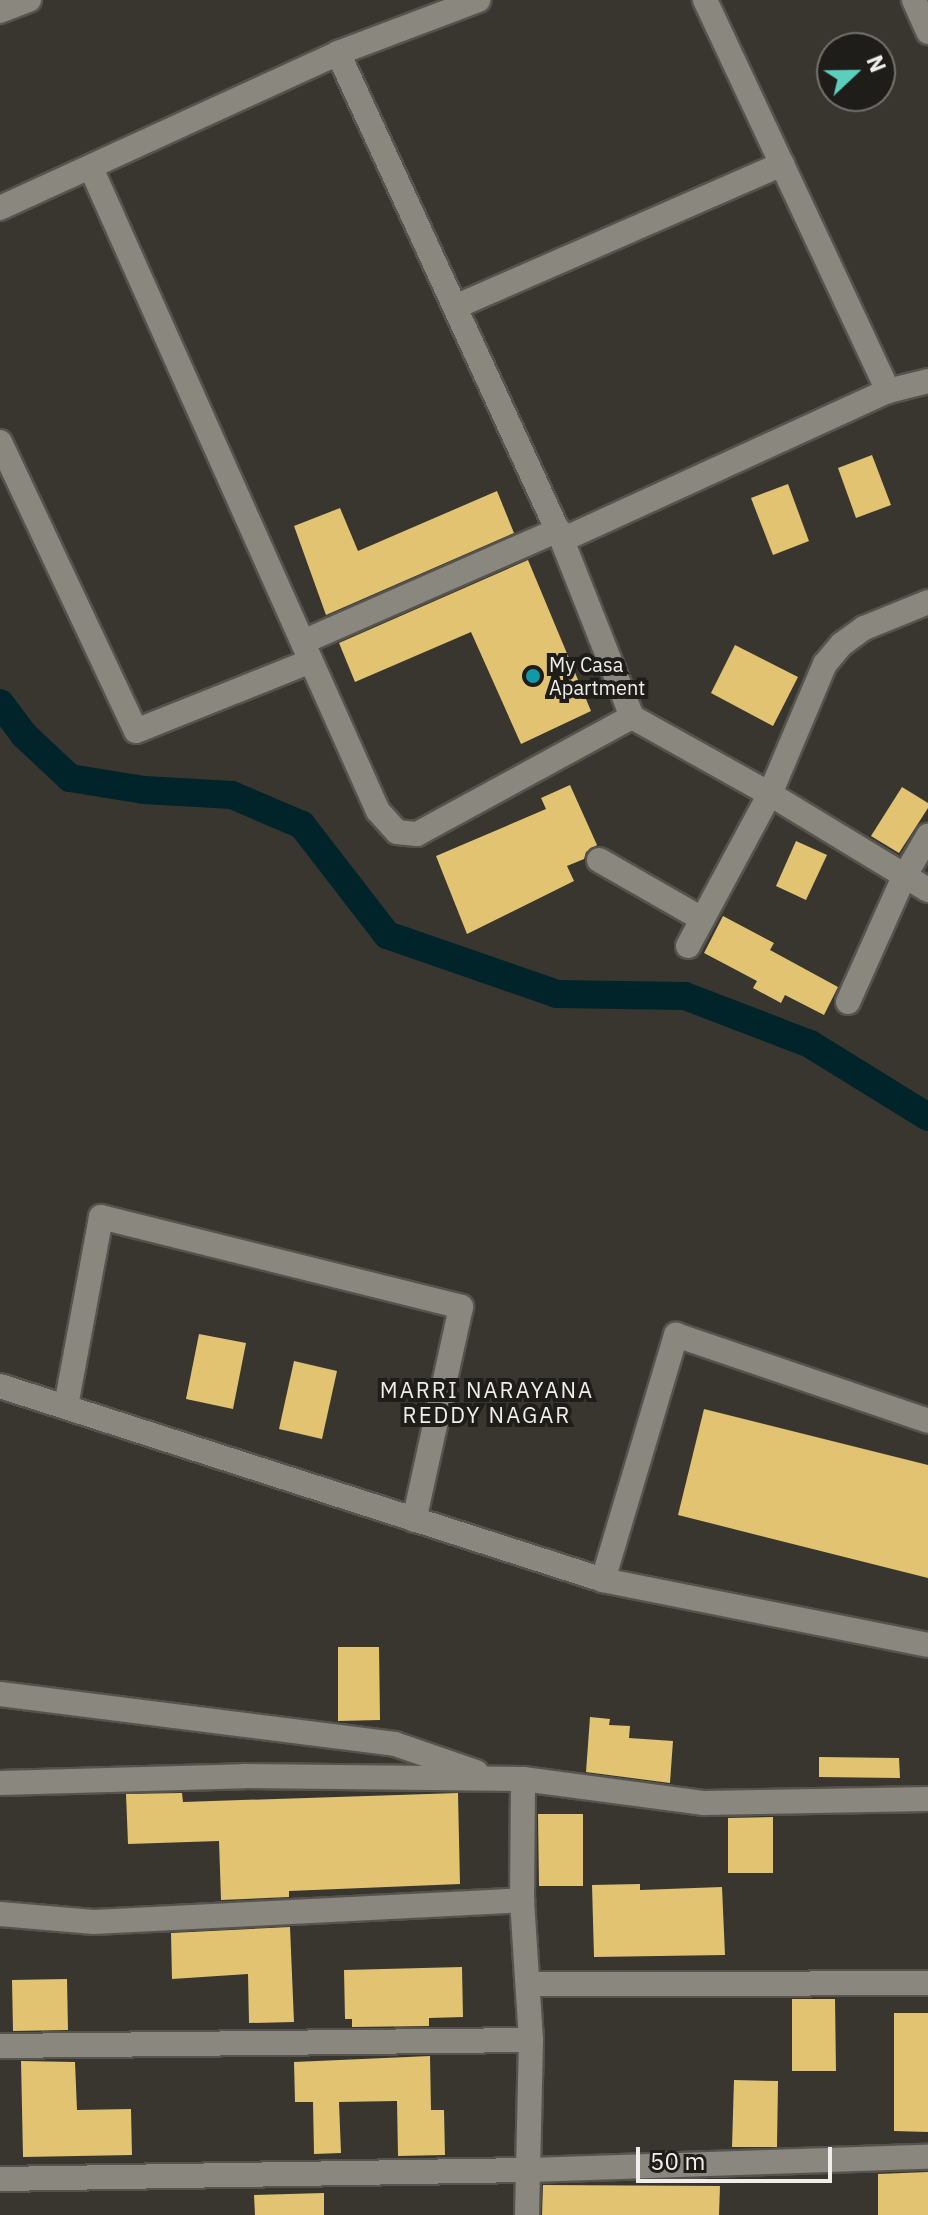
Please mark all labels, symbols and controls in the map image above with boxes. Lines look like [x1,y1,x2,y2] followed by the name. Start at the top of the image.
[816,32,896,112] north arrow
[860,51,893,76] text: N
[549,652,645,699] place label: My Casa Apartment
[524,667,542,685] marker: My Casa Apartment
[380,1376,594,1428] district label: MARRI NARAYANA REDDY NAGAR
[640,2131,836,2181] scale bar
[650,2145,705,2177] text: 50 m

